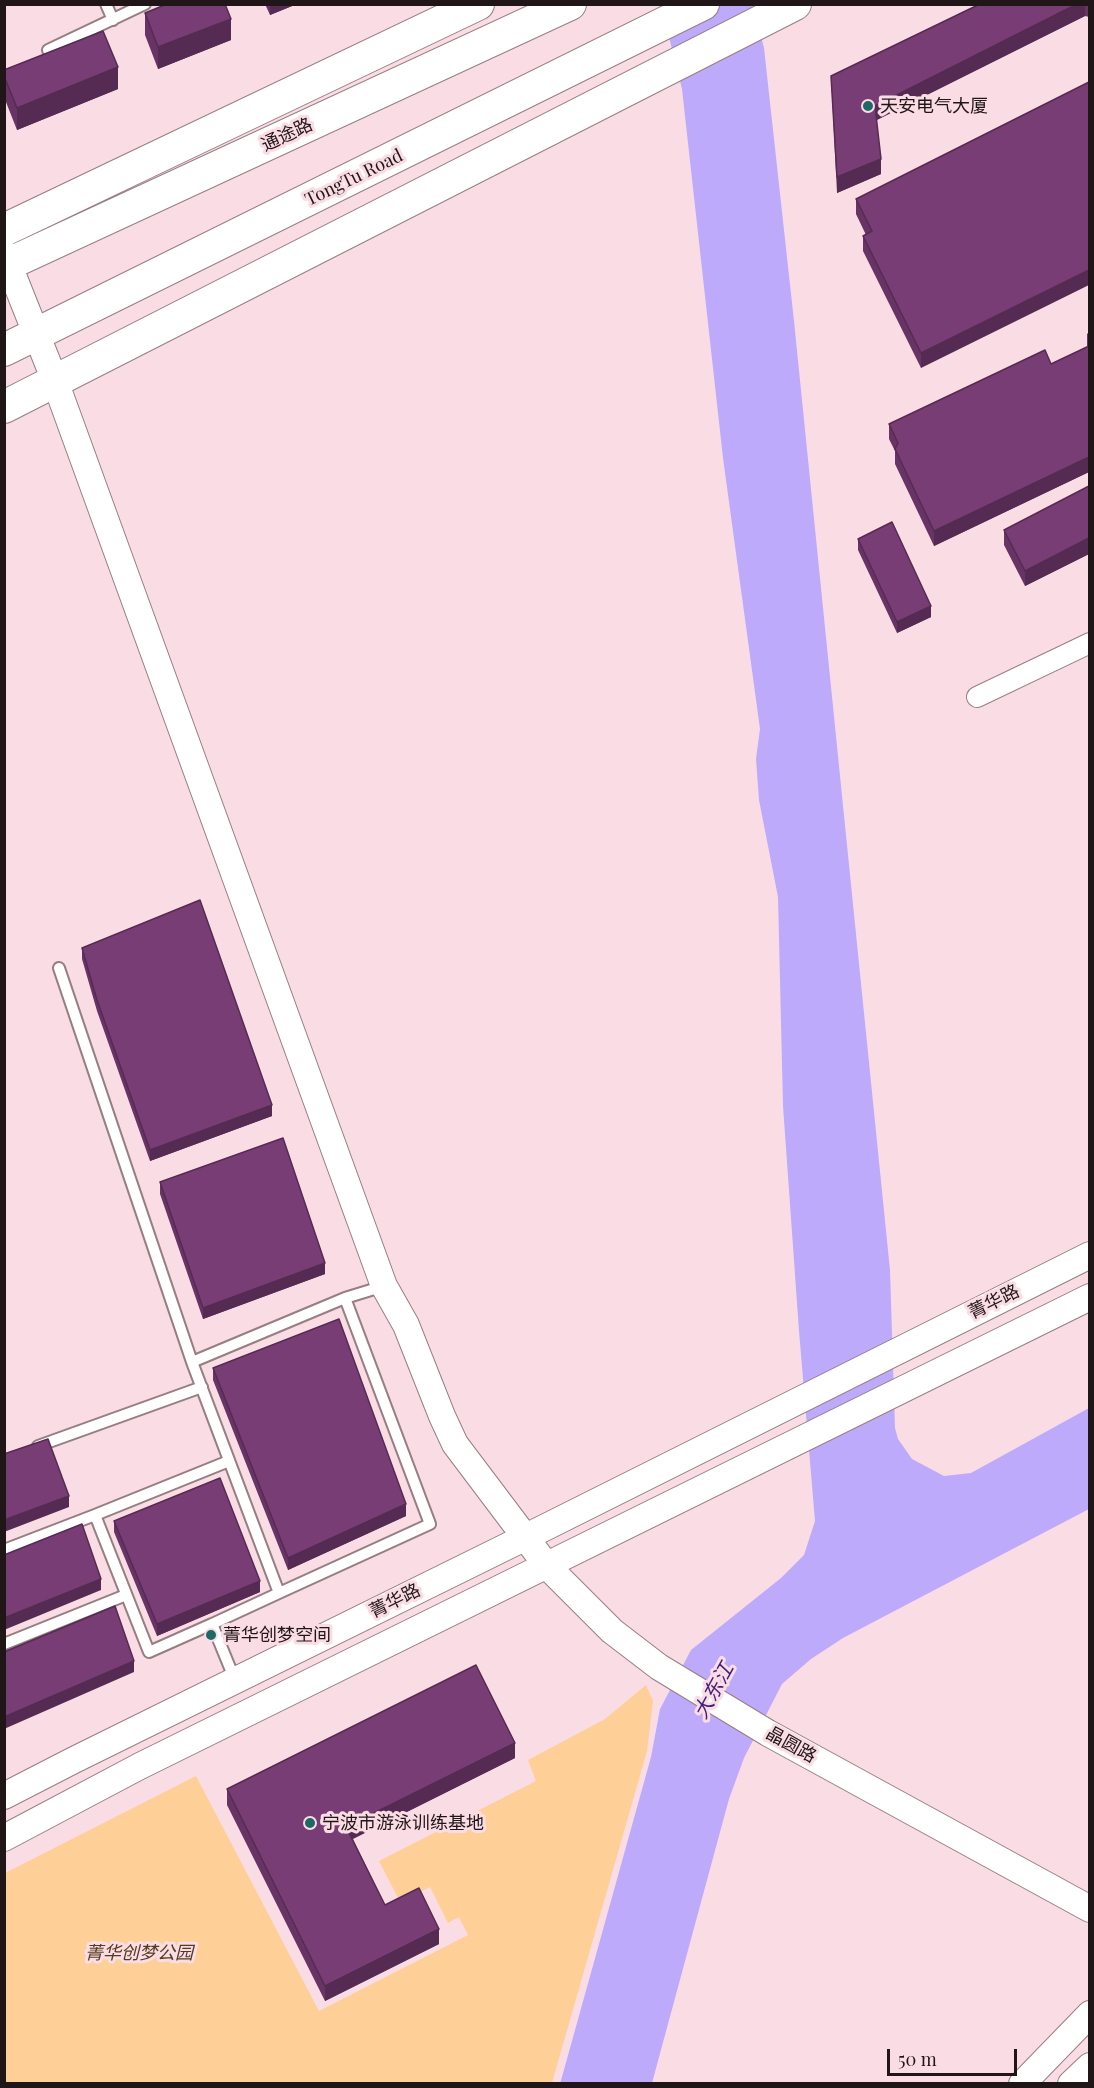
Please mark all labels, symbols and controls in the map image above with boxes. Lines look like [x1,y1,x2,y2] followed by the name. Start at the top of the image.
[880,95,988,117] place label: 天安电气大厦
[861,99,875,113] marker: 天安电气大厦
[258,114,316,156] street label: 通途路
[302,145,406,211] street label: TongTu Road
[965,1280,1023,1324] street label: 菁华路
[366,1579,424,1623] street label: 菁华路
[223,1624,331,1646] place label: 菁华创梦空间
[204,1628,218,1642] marker: 菁华创梦空间
[689,1659,739,1723] water label: 大东江
[762,1722,820,1768] street label: 晶圆路
[322,1812,484,1834] place label: 宁波市游泳训练基地
[303,1816,317,1830] marker: 宁波市游泳训练基地
[85,1942,193,1964] park label: 菁华创梦公园
[890,2037,1020,2075] scale bar
[898,2047,937,2071] text: 50 m

